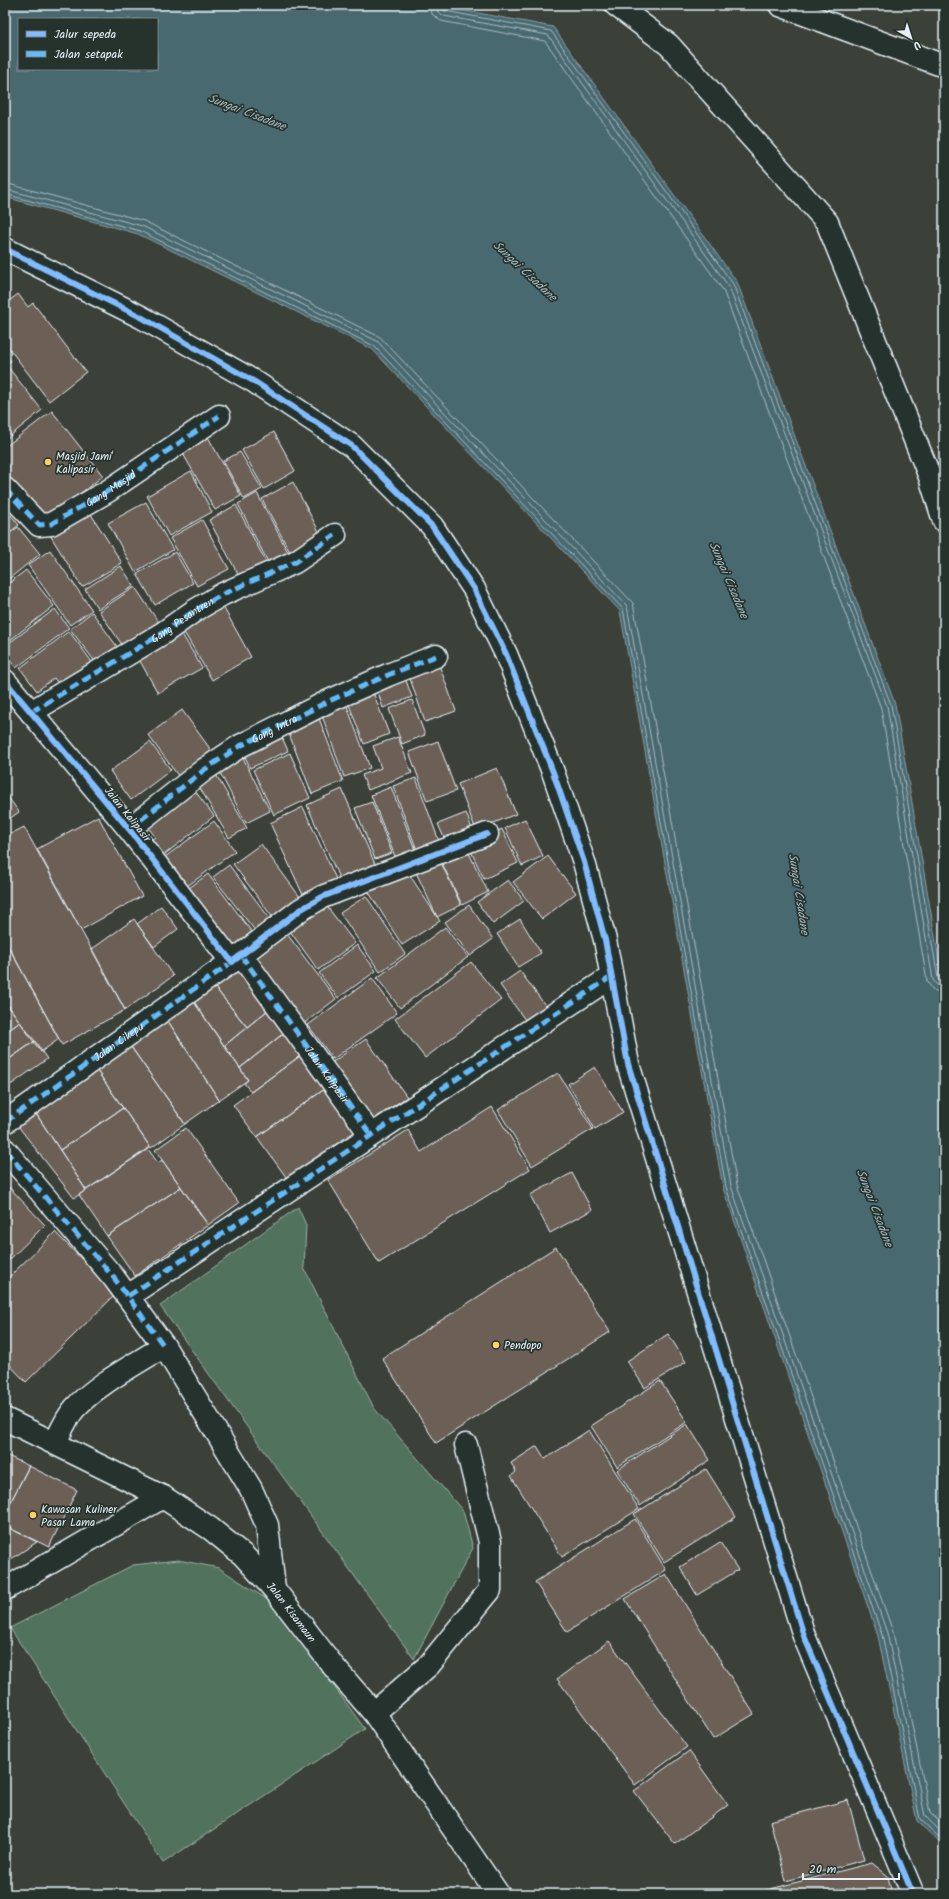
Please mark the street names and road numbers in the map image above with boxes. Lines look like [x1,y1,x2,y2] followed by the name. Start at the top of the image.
[82,466,141,512] street label: Gang Masjid
[148,593,218,648] street label: Gang Pesantren
[248,710,301,749] street label: Gang Intra
[99,783,156,847] street label: Jalan Kalipasir
[90,1018,149,1067] street label: Jalan Cikepu
[299,1042,354,1108] street label: Jalan Kalipasir
[262,1578,320,1647] street label: Jalan Kisamaun

